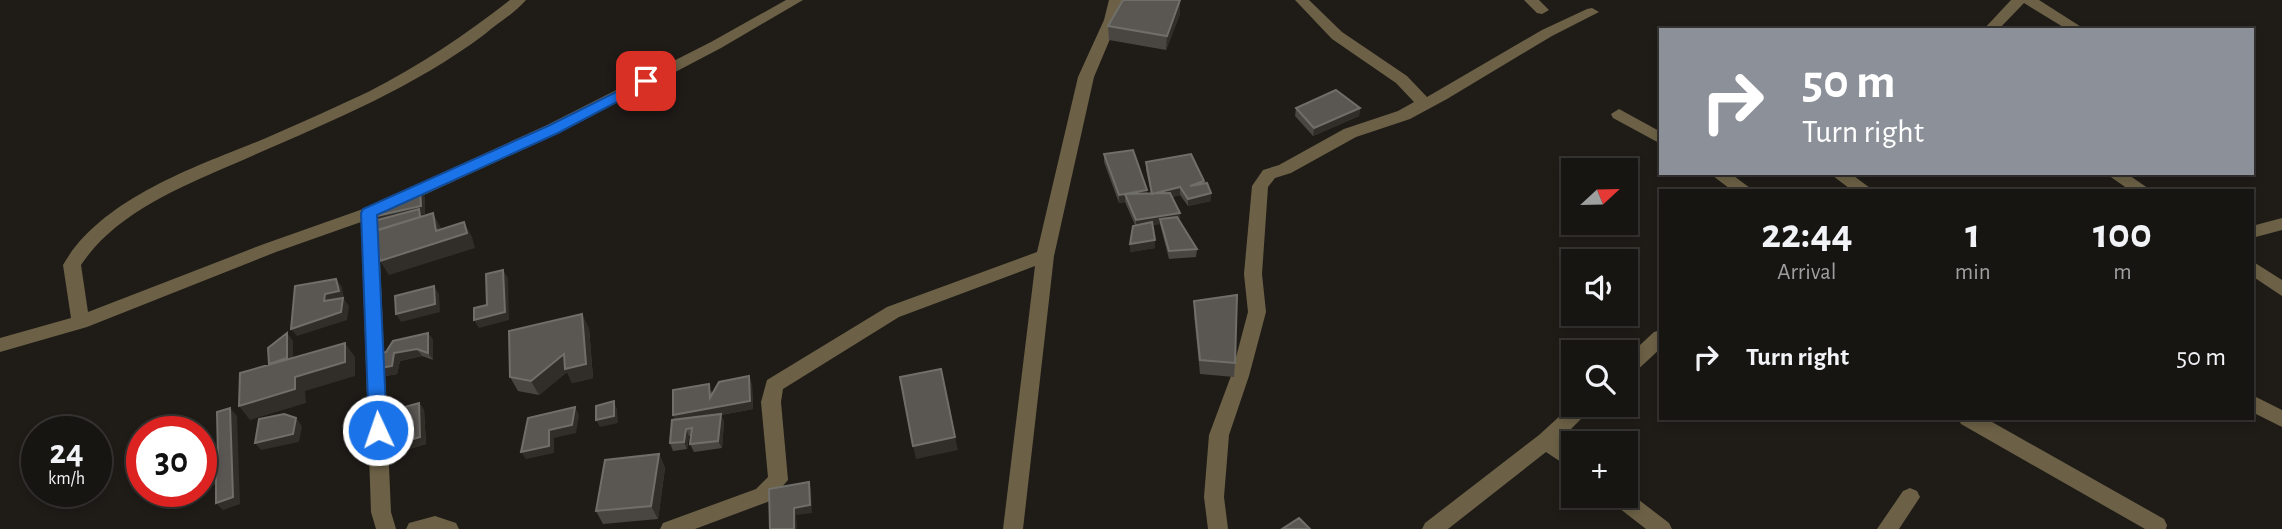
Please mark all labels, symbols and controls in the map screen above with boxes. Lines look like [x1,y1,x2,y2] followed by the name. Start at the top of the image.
[616,51,676,111] pin
[1687,56,1778,147] icon: right
[1802,58,1896,107] text: 50 m
[627,62,665,100] icon: arrive
[1802,116,1924,148] text: Turn right
[1561,158,1638,234] north arrow
[1561,158,1638,508] map controls
[1761,213,1853,255] text: 22:44
[1965,213,1980,255] text: 1
[2093,213,2152,255] text: 100
[1561,249,1638,326] button: sound
[1777,261,1836,284] text: Arrival
[1955,261,1991,284] text: min
[2113,261,2132,284] text: m
[1687,338,1725,376] icon: right
[1561,340,1638,417] button: search
[1746,344,1849,370] text: Turn right
[2176,344,2226,370] text: 50 m
[341,393,415,467] position arrow
[126,416,217,507] speed limit sign: 30
[1561,431,1638,508] button: +
[49,435,84,470] text: 24
[48,470,85,488] text: km/h

